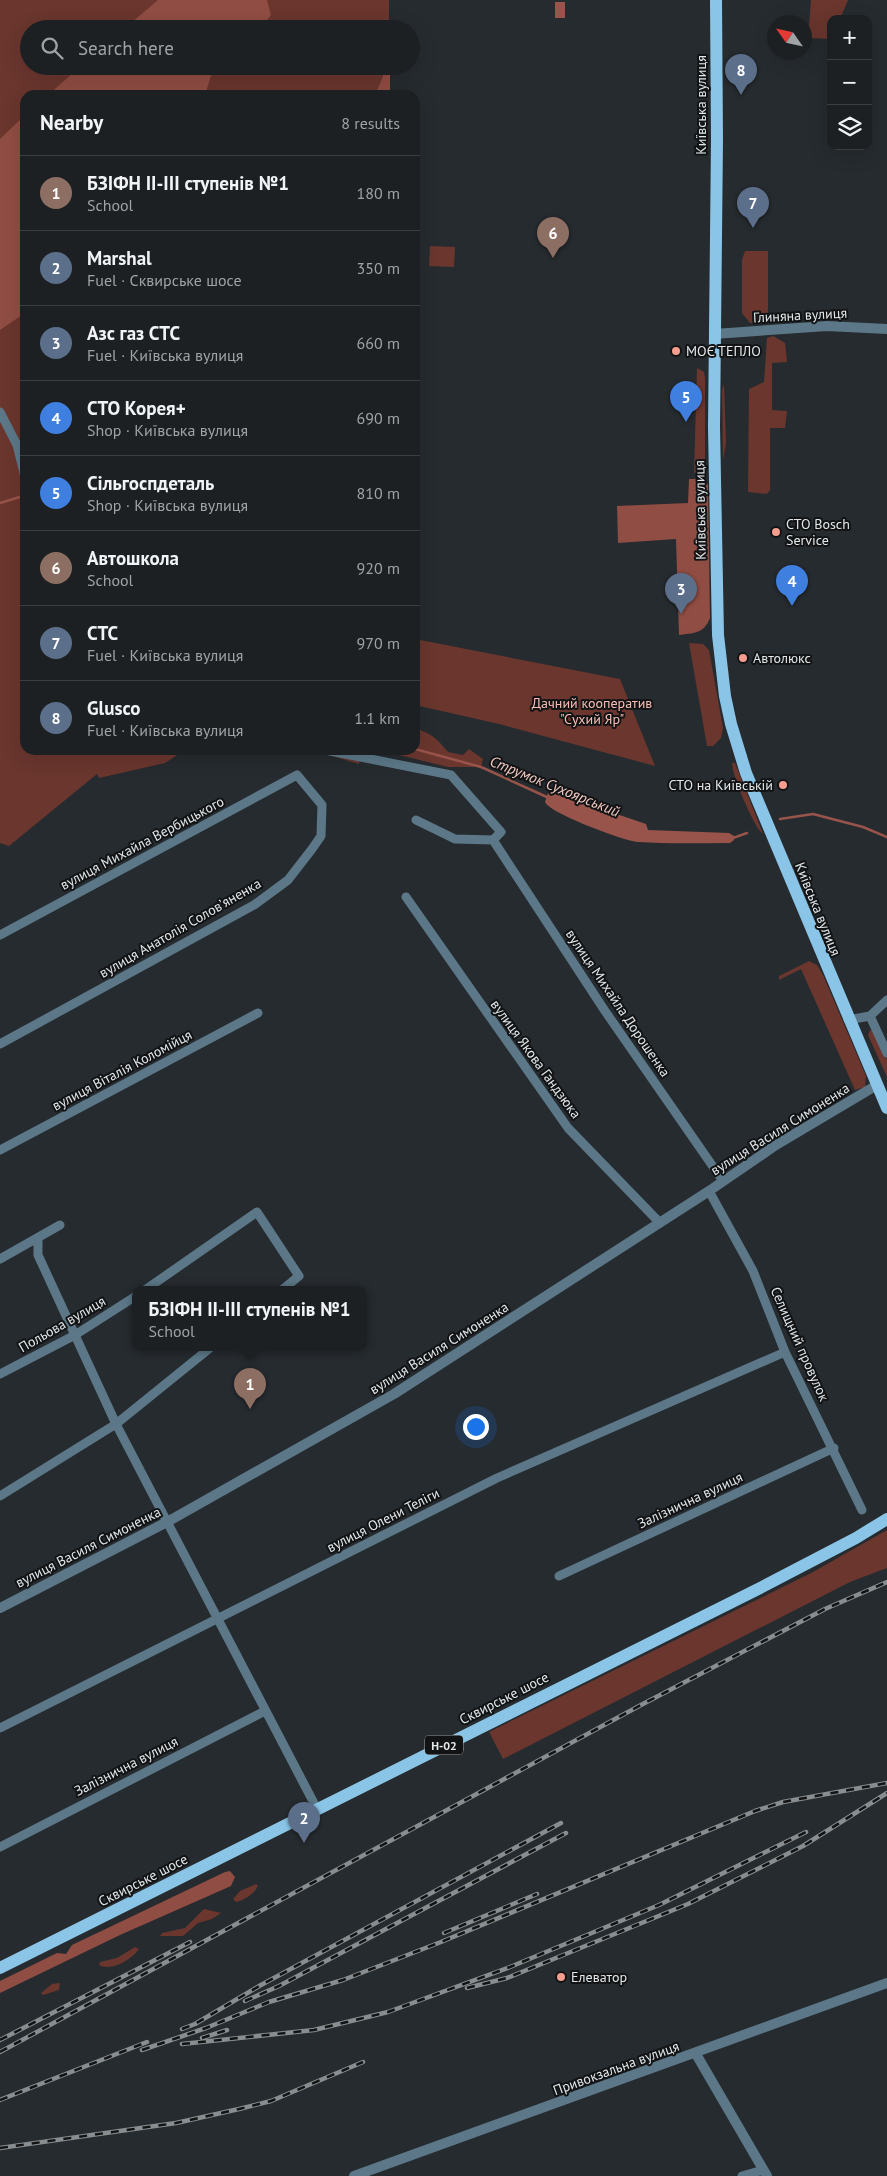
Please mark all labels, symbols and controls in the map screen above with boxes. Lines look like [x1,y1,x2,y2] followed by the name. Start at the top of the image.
[767,15,812,60] north arrow
[827,15,872,150] map controls
[827,15,872,60] button: +
[20,20,420,75] search box
[38,34,66,62] icon: search
[78,36,174,60] text: Search here
[725,54,757,95] pin: 8
[692,55,710,155] street label: Київська вулиця
[827,60,872,105] button: −
[827,105,872,150] button: layers
[40,109,103,136] text: Nearby
[341,113,400,133] text: 8 results
[87,171,289,195] text: БЗІФН ІІ-ІІІ ступенів №1
[51,183,61,203] text: 1
[357,183,400,203] text: 180 m
[737,187,769,228] pin: 7
[87,195,133,215] text: School
[537,217,569,258] pin: 6
[87,246,152,270] text: Marshal
[51,258,61,278] text: 2
[357,258,400,278] text: 350 m
[87,270,242,290] text: Fuel · Сквирське шосе
[752,304,848,326] street label: Глиняна вулиця
[87,321,180,345] text: Азс газ СТС
[51,333,61,353] text: 3
[357,333,400,353] text: 660 m
[686,342,761,360] place label: МОЄ ТЕПЛО
[87,345,243,365] text: Fuel · Київська вулиця
[670,345,682,357] marker: МОЄ ТЕПЛО
[670,381,702,422] pin: 5
[87,396,186,420] text: СТО Корея+
[51,408,61,428] text: 4
[357,408,400,428] text: 690 m
[87,420,248,440] text: Shop · Київська вулиця
[690,460,710,560] street label: Київська вулиця
[87,471,214,495] text: Сільгоспдеталь
[51,483,61,503] text: 5
[357,483,400,503] text: 810 m
[87,495,248,515] text: Shop · Київська вулиця
[786,515,850,549] place label: СТО Bosch Service
[770,526,782,538] marker: СТО Bosch Service
[87,546,179,570] text: Автошкола
[51,558,61,578] text: 6
[357,558,400,578] text: 920 m
[776,565,808,606] pin: 4
[87,570,133,590] text: School
[665,573,697,614] pin: 3
[87,621,118,645] text: СТС
[51,633,61,653] text: 7
[357,633,400,653] text: 970 m
[87,645,243,665] text: Fuel · Київська вулиця
[753,649,811,667] place label: Автолюкс
[737,652,749,664] marker: Автолюкс
[532,694,652,728] park label: Дачний кооператив "Сухий Яр"
[87,696,141,720] text: Glusco
[51,708,61,728] text: 8
[354,708,400,728] text: 1.1 km
[87,720,243,740] text: Fuel · Київська вулиця
[487,751,623,821] water label: Струмок Сухоярський
[669,776,773,794] place label: СТО на Київській
[777,779,789,791] marker: СТО на Київській
[57,792,227,894] street label: вулиця Михайла Вербицького
[791,859,845,959] street label: Київська вулиця
[96,874,264,982] street label: вулиця Анатолія Соловʼяненка
[562,926,674,1080] street label: вулиця Михайла Дорошенка
[487,996,585,1122] street label: вулиця Якова Гандзюка
[49,1025,195,1115] street label: вулиця Віталія Коломійця
[707,1079,853,1179] street label: вулиця Василя Симоненка
[767,1284,833,1404] street label: Селищний провулок
[132,1286,367,1351] popup
[15,1292,109,1356] street label: Польова вулиця
[149,1297,350,1321] text: БЗІФН ІІ-ІІІ ступенів №1
[366,1298,512,1398] street label: вулиця Василя Симоненка
[149,1321,195,1341] text: School
[234,1368,266,1409] pin: 1
[463,1414,489,1440] your location
[634,1468,746,1532] street label: Залізнична вулиця
[324,1484,442,1556] street label: вулиця Олени Теліги
[12,1502,164,1591] street label: вулиця Василя Симоненка
[456,1668,552,1728] street label: Сквирське шосе
[71,1732,181,1800] street label: Залізнична вулиця
[425,1736,463,1754] road number: Н-02
[288,1802,320,1843] pin: 2
[95,1850,191,1910] street label: Сквирське шосе
[571,1968,627,1986] place label: Елеватор
[555,1971,567,1983] marker: Елеватор
[550,2037,682,2099] street label: Привокзальна вулиця

